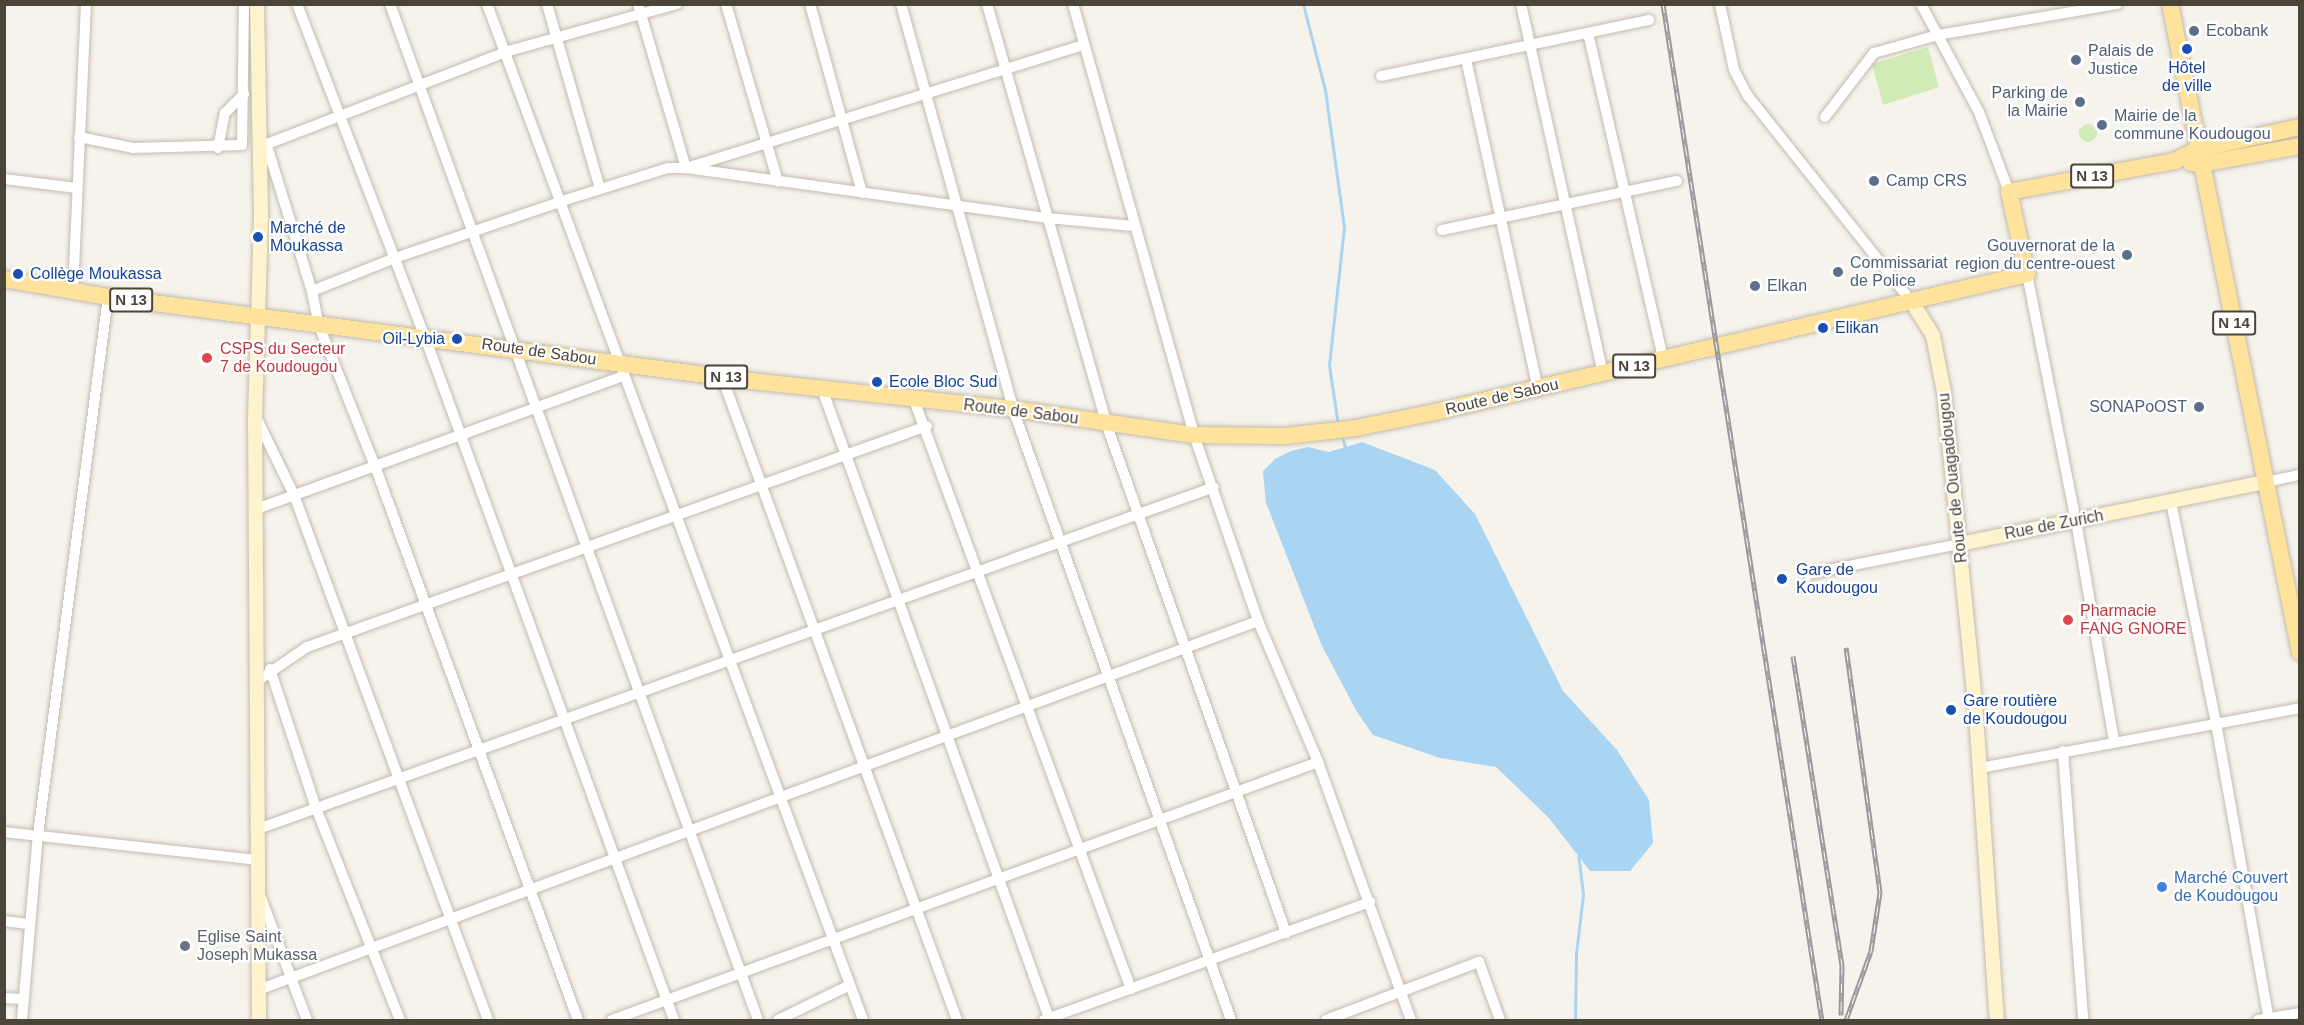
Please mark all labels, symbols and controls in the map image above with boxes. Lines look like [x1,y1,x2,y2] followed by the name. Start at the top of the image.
[2206,21,2268,41] place label: Ecobank
[2187,24,2201,38] marker: Ecobank
[2088,41,2154,79] place label: Palais de Justice
[2180,42,2194,56] marker: Hôtel de ville
[2069,53,2083,67] marker: Palais de Justice
[2162,58,2212,96] place label: Hôtel de ville
[1992,83,2068,121] place label: Parking de la Mairie
[2073,95,2087,109] marker: Parking de la Mairie
[2114,106,2271,144] place label: Mairie de la commune Koudougou
[2095,118,2109,132] marker: Mairie de la commune Koudougou
[2070,164,2114,188] road number: N 13
[1886,171,1967,191] place label: Camp CRS
[1867,174,1881,188] marker: Camp CRS
[270,218,346,256] place label: Marché de Moukassa
[251,230,265,244] marker: Marché de Moukassa
[1955,236,2115,274] place label: Gouvernorat de la region du centre-ouest
[2120,248,2134,262] marker: Gouvernorat de la region du centre-ouest
[1850,253,1948,291] place label: Commissariat de Police
[30,264,162,284] place label: Collège Moukassa
[1831,265,1845,279] marker: Commissariat de Police
[11,267,25,281] marker: Collège Moukassa
[1767,276,1807,296] place label: Elkan
[1748,279,1762,293] marker: Elkan
[108,288,154,312] road number: N 13
[2212,311,2256,335] road number: N 14
[1835,318,1879,338] place label: Elikan
[1816,321,1830,335] marker: Elikan
[382,329,445,349] place label: Oil-Lybia
[450,332,464,346] marker: Oil-Lybia
[480,334,598,370] street label: Route de Sabou
[220,339,345,377] place label: CSPS du Secteur 7 de Koudougou
[198,349,216,367] marker: CSPS du Secteur 7 de Koudougou
[1612,354,1656,378] road number: N 13
[704,365,748,389] road number: N 13
[889,372,998,392] place label: Ecole Bloc Sud
[870,375,884,389] marker: Ecole Bloc Sud
[1443,375,1561,419] street label: Route de Sabou
[1935,392,1971,564] street label: Route de Ouagadougou
[962,395,1080,429] street label: Route de Sabou
[2089,397,2187,417] place label: SONAPoOST
[2192,400,2206,414] marker: SONAPoOST
[2003,506,2105,544] street label: Rue de Zurich
[1796,560,1878,598] place label: Gare de Koudougou
[1773,570,1791,588] marker: Gare de Koudougou
[2080,601,2187,639] place label: Pharmacie FANG GNORE
[2061,613,2075,627] marker: Pharmacie FANG GNORE
[1963,691,2067,729] place label: Gare routière de Koudougou
[1944,703,1958,717] marker: Gare routière de Koudougou
[2174,868,2288,906] place label: Marché Couvert de Koudougou
[2155,880,2169,894] marker: Marché Couvert de Koudougou
[197,927,317,965] place label: Eglise Saint Joseph Mukassa
[178,939,192,953] marker: Eglise Saint Joseph Mukassa

